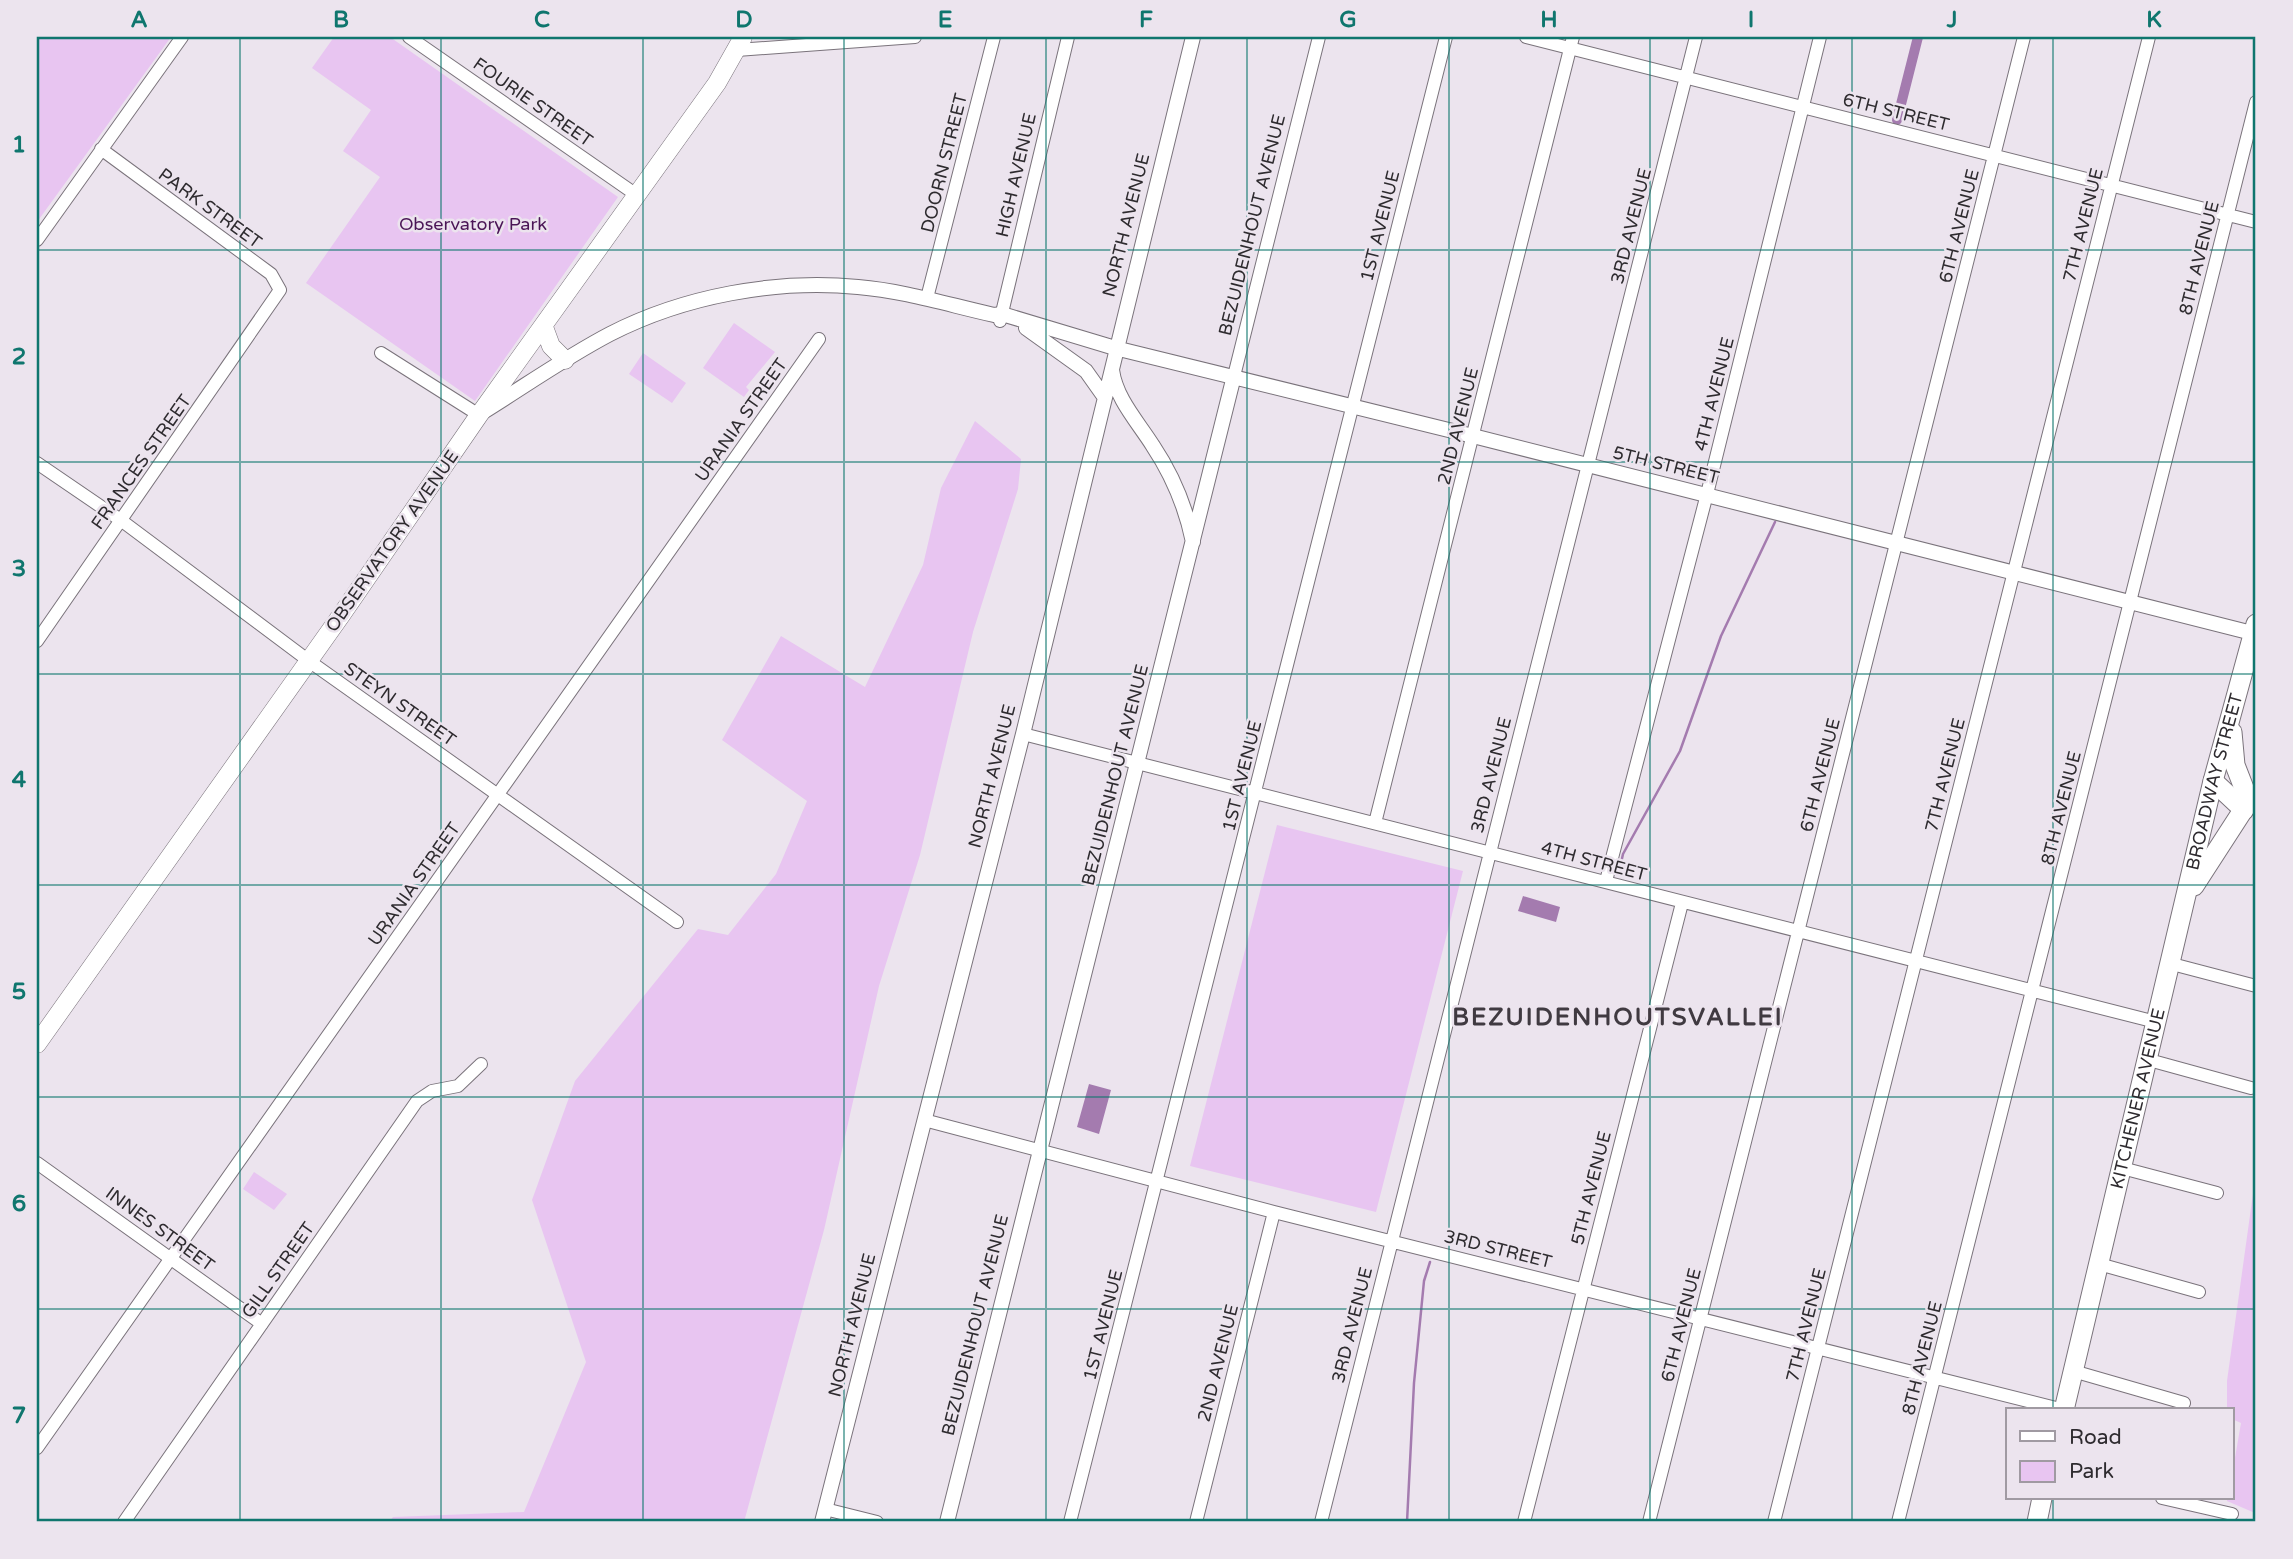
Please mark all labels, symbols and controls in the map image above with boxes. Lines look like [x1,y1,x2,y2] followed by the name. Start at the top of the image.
[130,6,148,34] text: A
[333,6,349,34] text: B
[534,6,550,34] text: C
[735,6,753,34] text: D
[938,6,952,34] text: E
[1139,6,1153,34] text: F
[1339,6,1357,34] text: G
[1540,6,1558,34] text: H
[1748,6,1754,34] text: I
[1946,6,1957,34] text: J
[2146,6,2162,34] text: K
[469,53,597,151] street label: FOURIE STREET
[1841,88,1951,136] street label: 6TH STREET
[916,91,972,235] street label: DOORN STREET
[991,111,1041,239] street label: HIGH AVENUE
[1214,112,1290,338] street label: BEZUIDENHOUT AVENUE
[12,131,26,159] text: 1
[1098,151,1154,299] street label: NORTH AVENUE
[154,163,266,253] street label: PARK STREET
[1606,166,1656,286] street label: 3RD AVENUE
[2058,166,2108,284] street label: 7TH AVENUE
[1934,167,1984,285] street label: 6TH AVENUE
[1356,168,1404,284] street label: 1ST AVENUE
[2174,199,2224,317] street label: 8TH AVENUE
[399,213,547,235] park label: Observatory Park
[1689,335,1739,453] street label: 4TH AVENUE
[12,343,26,371] text: 2
[690,354,792,486] street label: URANIA STREET
[1433,365,1483,487] street label: 2ND AVENUE
[86,390,196,534] street label: FRANCES STREET
[1611,441,1721,489] street label: 5TH STREET
[321,446,463,636] street label: OBSERVATORY AVENUE
[12,555,26,583] text: 3
[340,657,460,751] street label: STEYN STREET
[1077,662,1153,888] street label: BEZUIDENHOUT AVENUE
[2181,691,2247,872] street label: BROADWAY STREET
[964,702,1020,850] street label: NORTH AVENUE
[1466,715,1516,835] street label: 3RD AVENUE
[1795,716,1845,834] street label: 6TH AVENUE
[1920,716,1970,834] street label: 7TH AVENUE
[1218,718,1266,834] street label: 1ST AVENUE
[2036,749,2086,867] street label: 8TH AVENUE
[12,766,27,794] text: 4
[363,818,465,950] street label: URANIA STREET
[1539,836,1649,886] street label: 4TH STREET
[12,978,26,1006] text: 5
[1452,1003,1784,1032] district label: BEZUIDENHOUTSVALLEI
[2106,1006,2170,1191] street label: KITCHENER AVENUE
[1566,1129,1616,1247] street label: 5TH AVENUE
[101,1182,219,1276] street label: INNES STREET
[12,1190,26,1218] text: 6
[937,1212,1013,1438] street label: BEZUIDENHOUT AVENUE
[237,1218,319,1322] street label: GILL STREET
[1442,1225,1554,1273] street label: 3RD STREET
[824,1251,880,1399] street label: NORTH AVENUE
[1327,1265,1377,1385] street label: 3RD AVENUE
[1656,1266,1706,1384] street label: 6TH AVENUE
[1781,1266,1831,1384] street label: 7TH AVENUE
[1079,1267,1127,1383] street label: 1ST AVENUE
[1897,1299,1947,1417] street label: 8TH AVENUE
[1193,1302,1243,1424] street label: 2ND AVENUE
[12,1402,26,1430] text: 7
[2006,1408,2234,1500] legend
[2069,1425,2122,1450] text: Road
[2069,1459,2114,1484] text: Park

